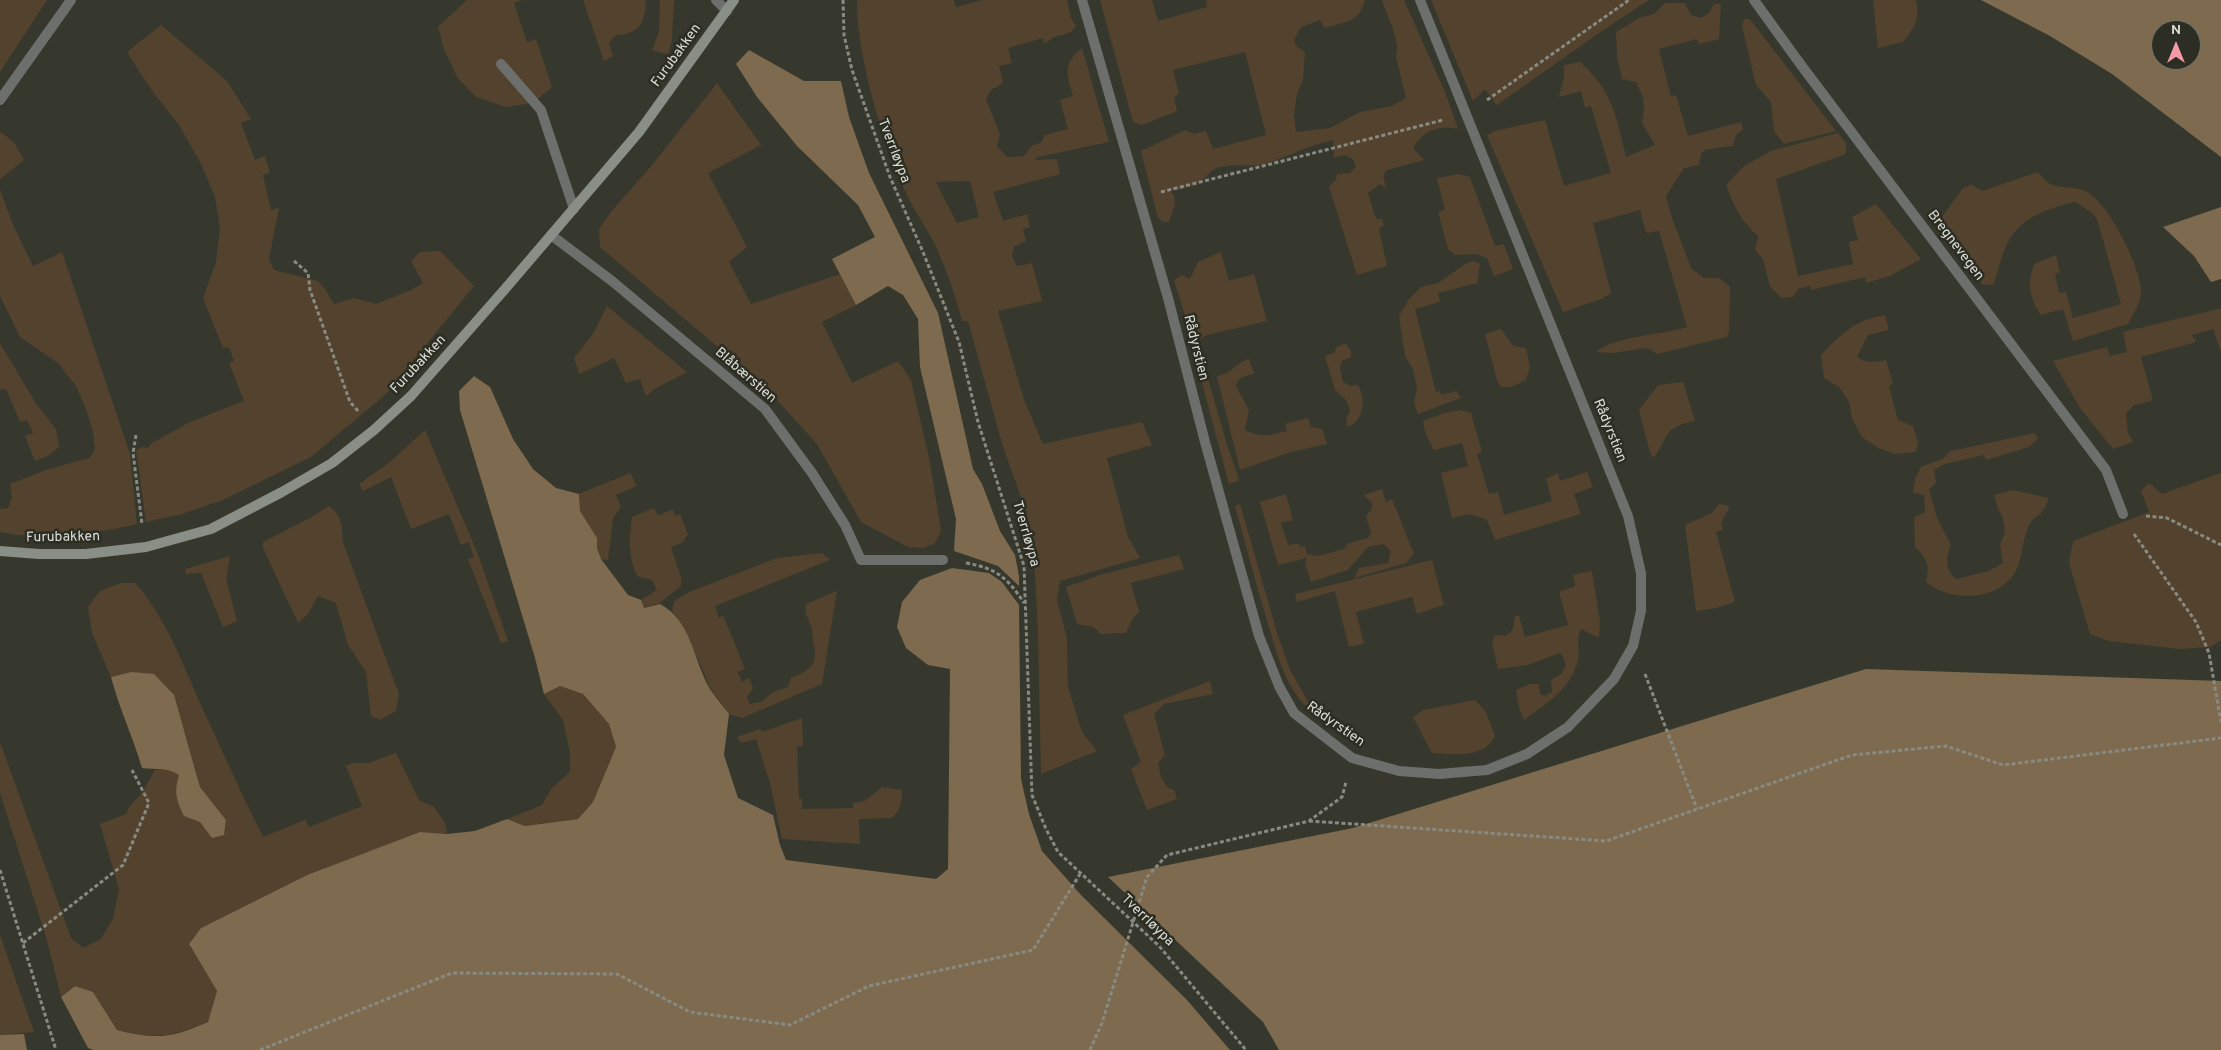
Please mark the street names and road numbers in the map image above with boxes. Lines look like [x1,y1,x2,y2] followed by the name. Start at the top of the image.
[648,21,706,91] street label: Furubakken
[873,116,913,186] street label: Tverrløypa
[1923,208,1987,284] street label: Bregnevegen
[1179,313,1211,383] street label: Rådyrstien
[388,332,450,398] street label: Furubakken
[711,345,779,407] street label: Blåbærstien
[1589,397,1629,465] street label: Rådyrstien
[1008,499,1042,569] street label: Tverrløypa
[26,529,100,547] street label: Furubakken
[1303,699,1367,751] street label: Rådyrstien
[1117,891,1177,951] street label: Tverrløypa

